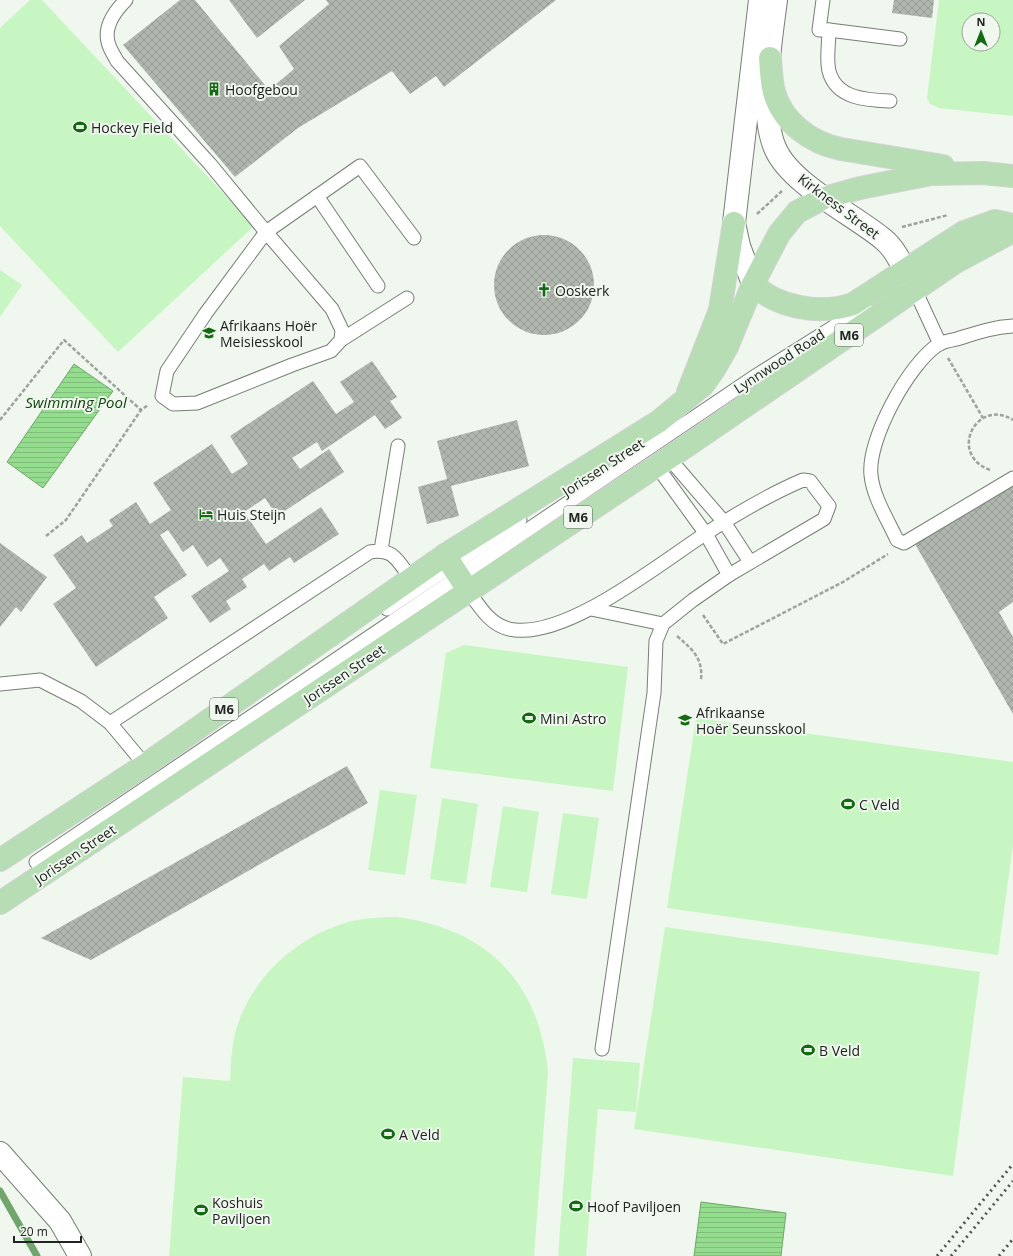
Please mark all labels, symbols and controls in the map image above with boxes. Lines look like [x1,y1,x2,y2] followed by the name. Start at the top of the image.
[961,12,1001,52] north arrow
[977,14,985,29] text: N
[225,80,298,99] place label: Hoofgebou
[206,81,222,97] building icon: Hoofgebou
[91,118,173,137] place label: Hockey Field
[72,119,88,135] sports icon: Hockey Field
[794,169,884,243] street label: Kirkness Street
[555,281,610,300] place label: Ooskerk
[536,282,552,298] church icon: Ooskerk
[220,316,317,351] place label: Afrikaans Hoër Meisiesskool
[730,324,828,398] street label: Lynnwood Road
[835,324,863,346] road number: M6
[201,325,217,341] school or university icon: Afrikaans Hoër Meisiesskool
[25,392,128,412] water label: Swimming Pool
[557,433,648,502] street label: Jorissen Street
[217,505,286,524] place label: Huis Steijn
[198,506,214,522] hotel icon: Huis Steijn
[564,506,592,528] road number: M6
[298,640,388,709] street label: Jorissen Street
[210,698,238,720] road number: M6
[696,703,806,738] place label: Afrikaanse Hoër Seunsskool
[540,709,607,728] place label: Mini Astro
[521,710,537,726] sports icon: Mini Astro
[677,712,693,728] school or university icon: Afrikaanse Hoër Seunsskool
[859,795,900,814] place label: C Veld
[840,796,856,812] sports icon: C Veld
[29,820,119,889] street label: Jorissen Street
[819,1041,860,1060] place label: B Veld
[800,1042,816,1058] sports icon: B Veld
[399,1125,440,1144] place label: A Veld
[380,1126,396,1142] sports icon: A Veld
[212,1193,271,1228] place label: Koshuis Paviljoen
[587,1197,681,1216] place label: Hoof Paviljoen
[568,1198,584,1214] sports icon: Hoof Paviljoen
[193,1202,209,1218] sports icon: Koshuis Paviljoen
[14,1218,81,1244] scale bar
[20,1223,48,1240] text: 20 m

